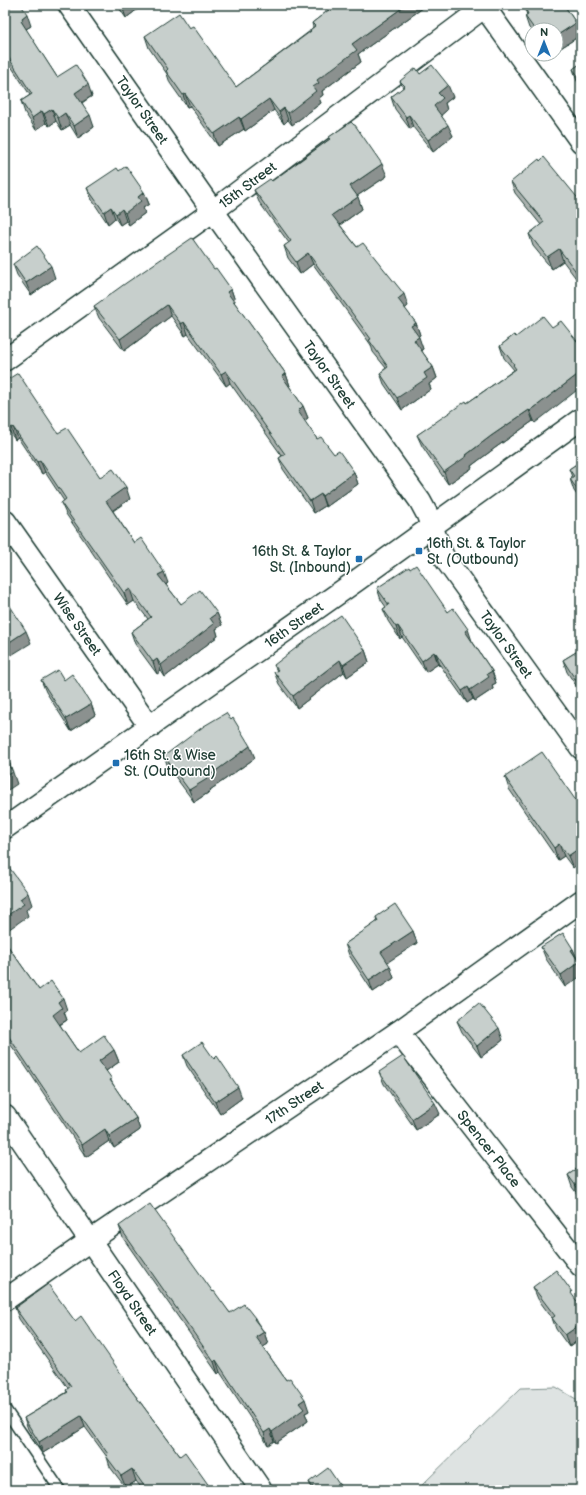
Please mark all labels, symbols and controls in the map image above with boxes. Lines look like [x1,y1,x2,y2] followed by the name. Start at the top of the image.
[524,22,564,62] north arrow
[540,26,548,39] text: N
[112,73,172,148] street label: Taylor Street
[216,158,280,213] street label: 15th Street
[299,337,360,412] street label: Taylor Street
[427,535,527,568] place label: 16th St. & Taylor St. (Outbound)
[252,543,352,576] place label: 16th St. & Taylor St. (Inbound)
[414,546,424,556] marker: 16th St. & Taylor St. (Outbound)
[354,554,364,564] marker: 16th St. & Taylor St. (Inbound)
[49,590,105,659] street label: Wise Street
[261,598,327,652] street label: 16th Street
[476,607,536,682] street label: Taylor Street
[124,747,216,780] place label: 16th St. & Wise St. (Outbound)
[111,758,121,768] marker: 16th St. & Wise St. (Outbound)
[262,1077,327,1129] street label: 17th Street
[453,1107,524,1191] street label: Spencer Place
[104,1267,161,1339] street label: Floyd Street

